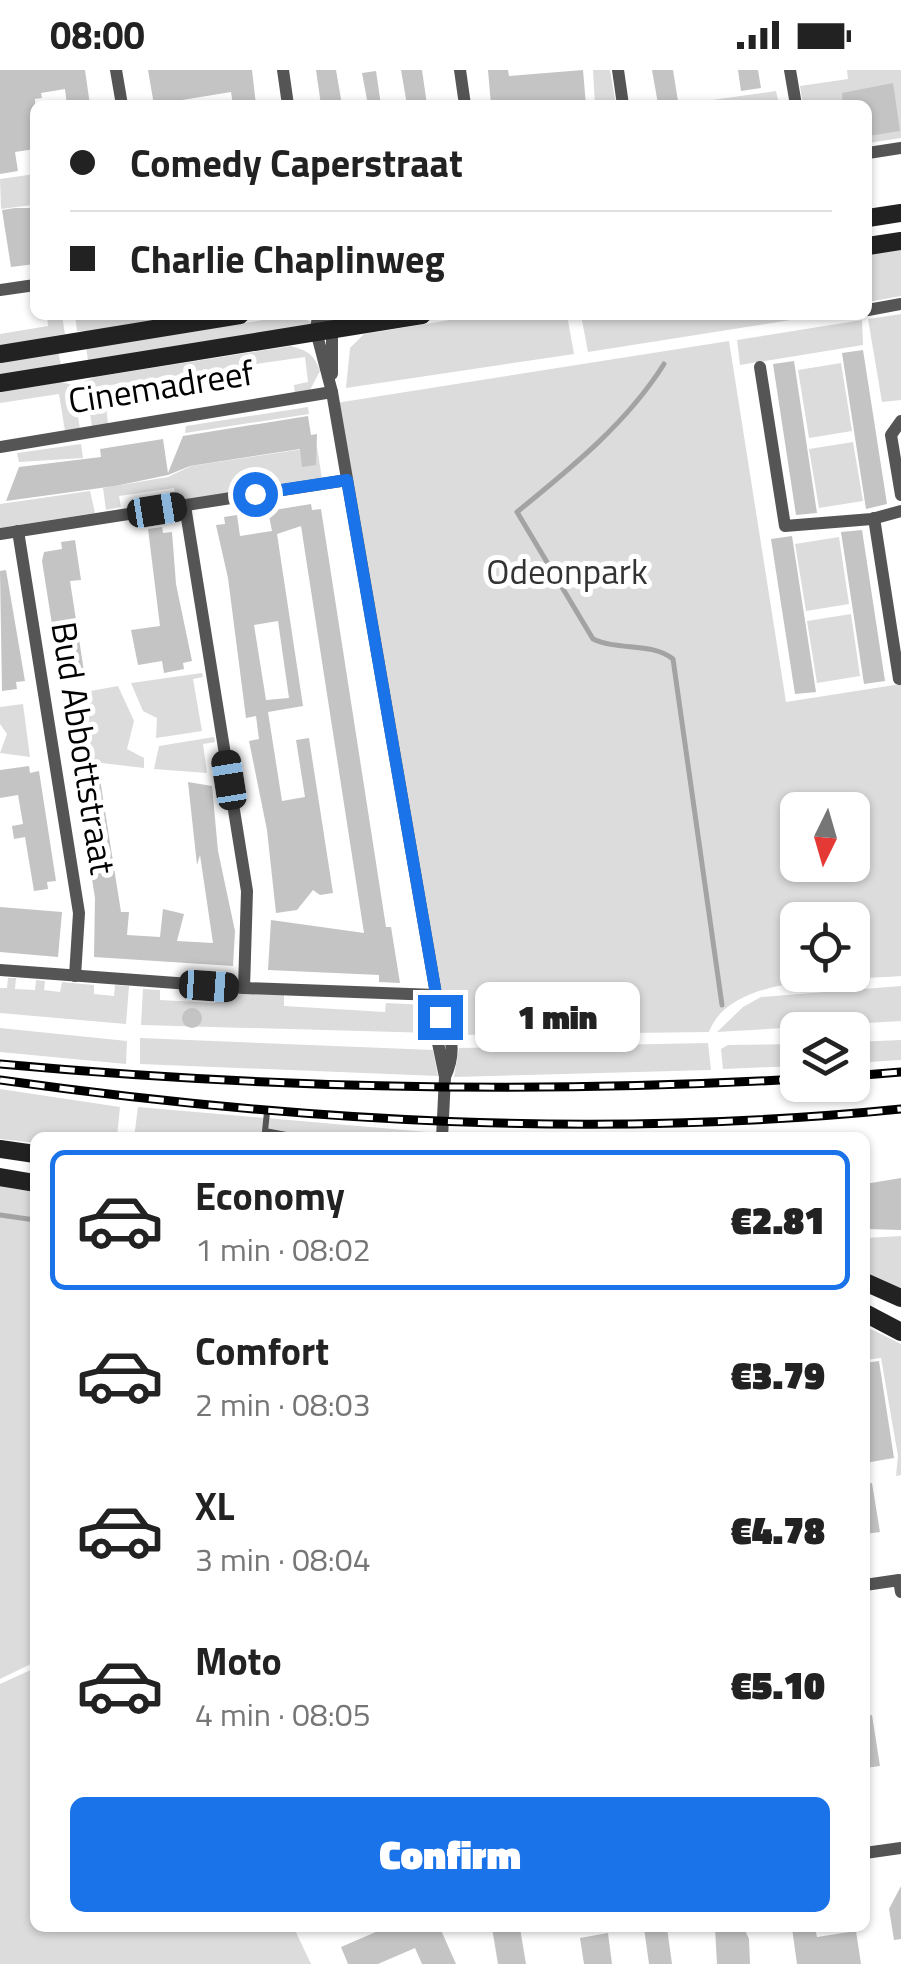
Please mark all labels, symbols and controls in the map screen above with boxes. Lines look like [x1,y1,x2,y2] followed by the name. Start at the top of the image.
[50,6,145,64] text: 08:00
[130,134,463,192] text: Comedy Caperstraat
[130,230,445,288] text: Charlie Chaplinweg
[64,345,258,427] street label: Cinemadreef
[233,472,278,517] route start
[125,490,189,530] car
[486,544,648,598] park label: Odeonpark
[37,618,131,878] street label: Bud Abbottstraat
[209,748,249,812] car
[780,792,870,882] north arrow
[780,792,870,1102] map controls
[780,902,870,992] button: locate
[178,969,240,1003] car
[475,982,640,1052] callout: 1 min
[518,993,597,1041] text: 1 min
[418,995,463,1040] route end
[780,1012,870,1102] button: layers
[195,1167,345,1225] text: Economy
[75,1175,165,1265] icon: car
[731,1191,825,1249] text: €2.81
[195,1225,371,1273] text: 1 min · 08:02
[195,1322,329,1380] text: Comfort
[75,1330,165,1420] icon: car
[731,1346,825,1404] text: €3.79
[195,1380,371,1428] text: 2 min · 08:03
[195,1477,235,1535] text: XL
[75,1485,165,1575] icon: car
[731,1501,825,1559] text: €4.78
[195,1535,371,1583] text: 3 min · 08:04
[195,1632,282,1690] text: Moto
[75,1640,165,1730] icon: car
[731,1656,825,1714] text: €5.10
[195,1690,371,1738] text: 4 min · 08:05
[70,1797,830,1912] button: Confirm

